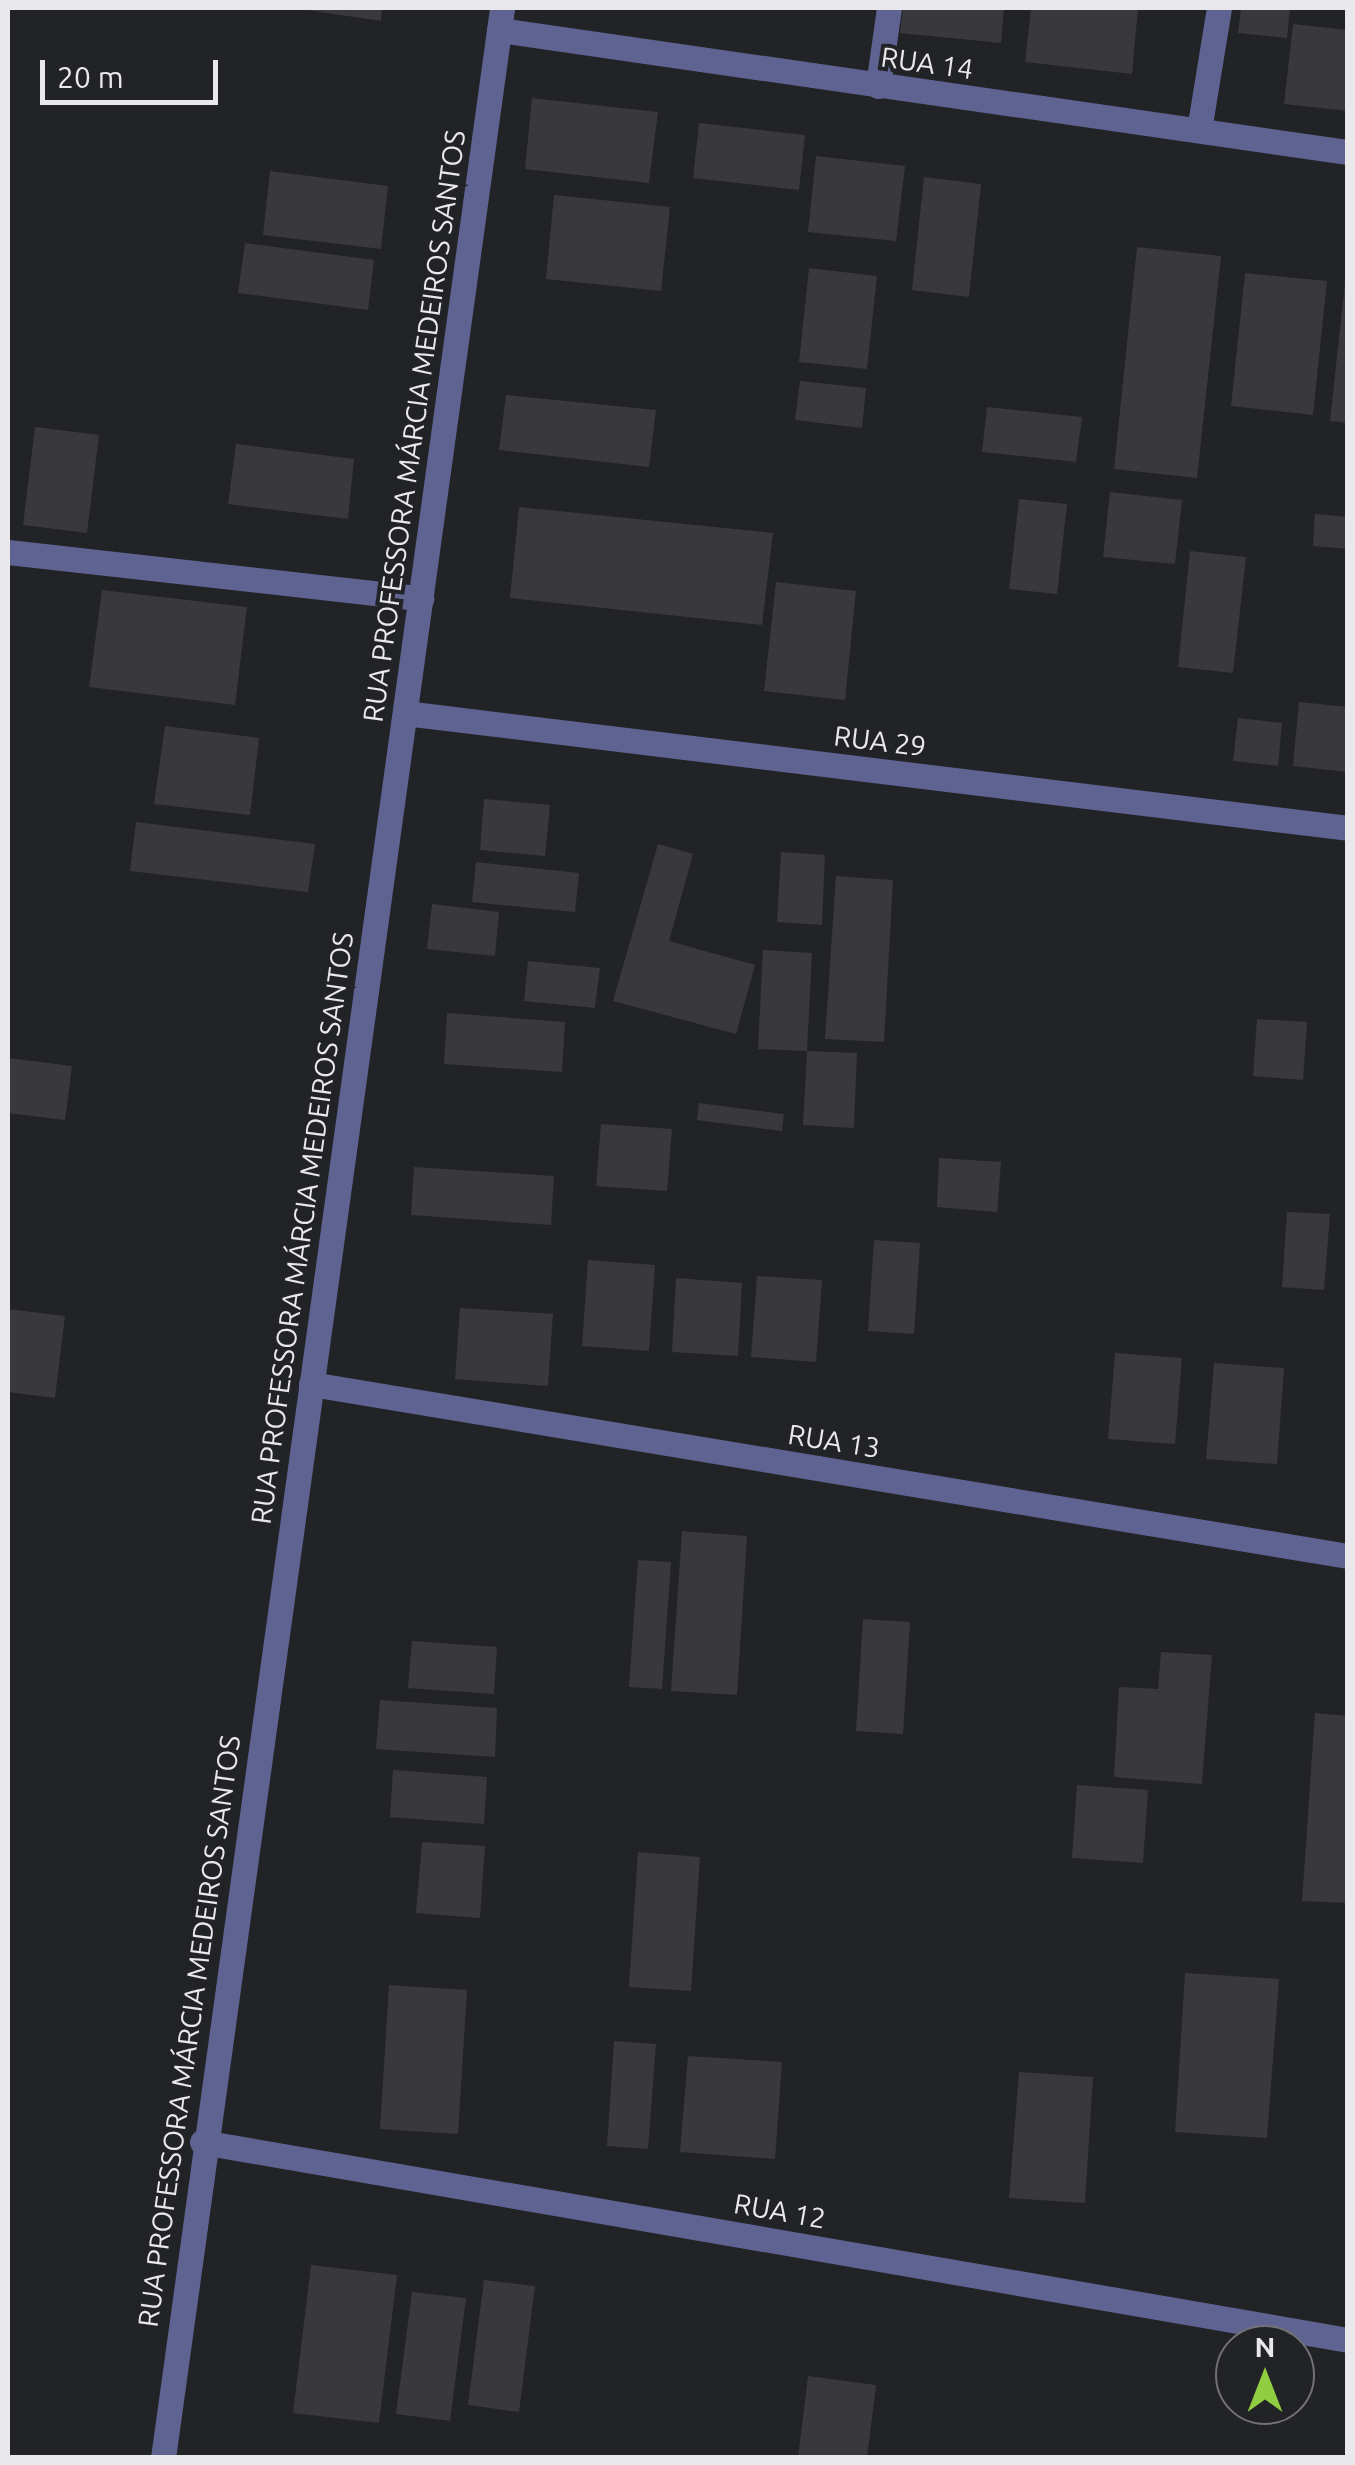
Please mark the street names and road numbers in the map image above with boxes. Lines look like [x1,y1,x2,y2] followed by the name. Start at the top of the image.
[879,40,975,86] street label: RUA 14
[356,128,472,724] street label: RUA PROFESSORA MÁRCIA MEDEIROS SANTOS
[832,719,928,763] street label: RUA 29
[244,930,360,1526] street label: RUA PROFESSORA MÁRCIA MEDEIROS SANTOS
[786,1417,882,1465] street label: RUA 13
[131,1733,247,2329] street label: RUA PROFESSORA MÁRCIA MEDEIROS SANTOS
[731,2186,829,2236] street label: RUA 12

